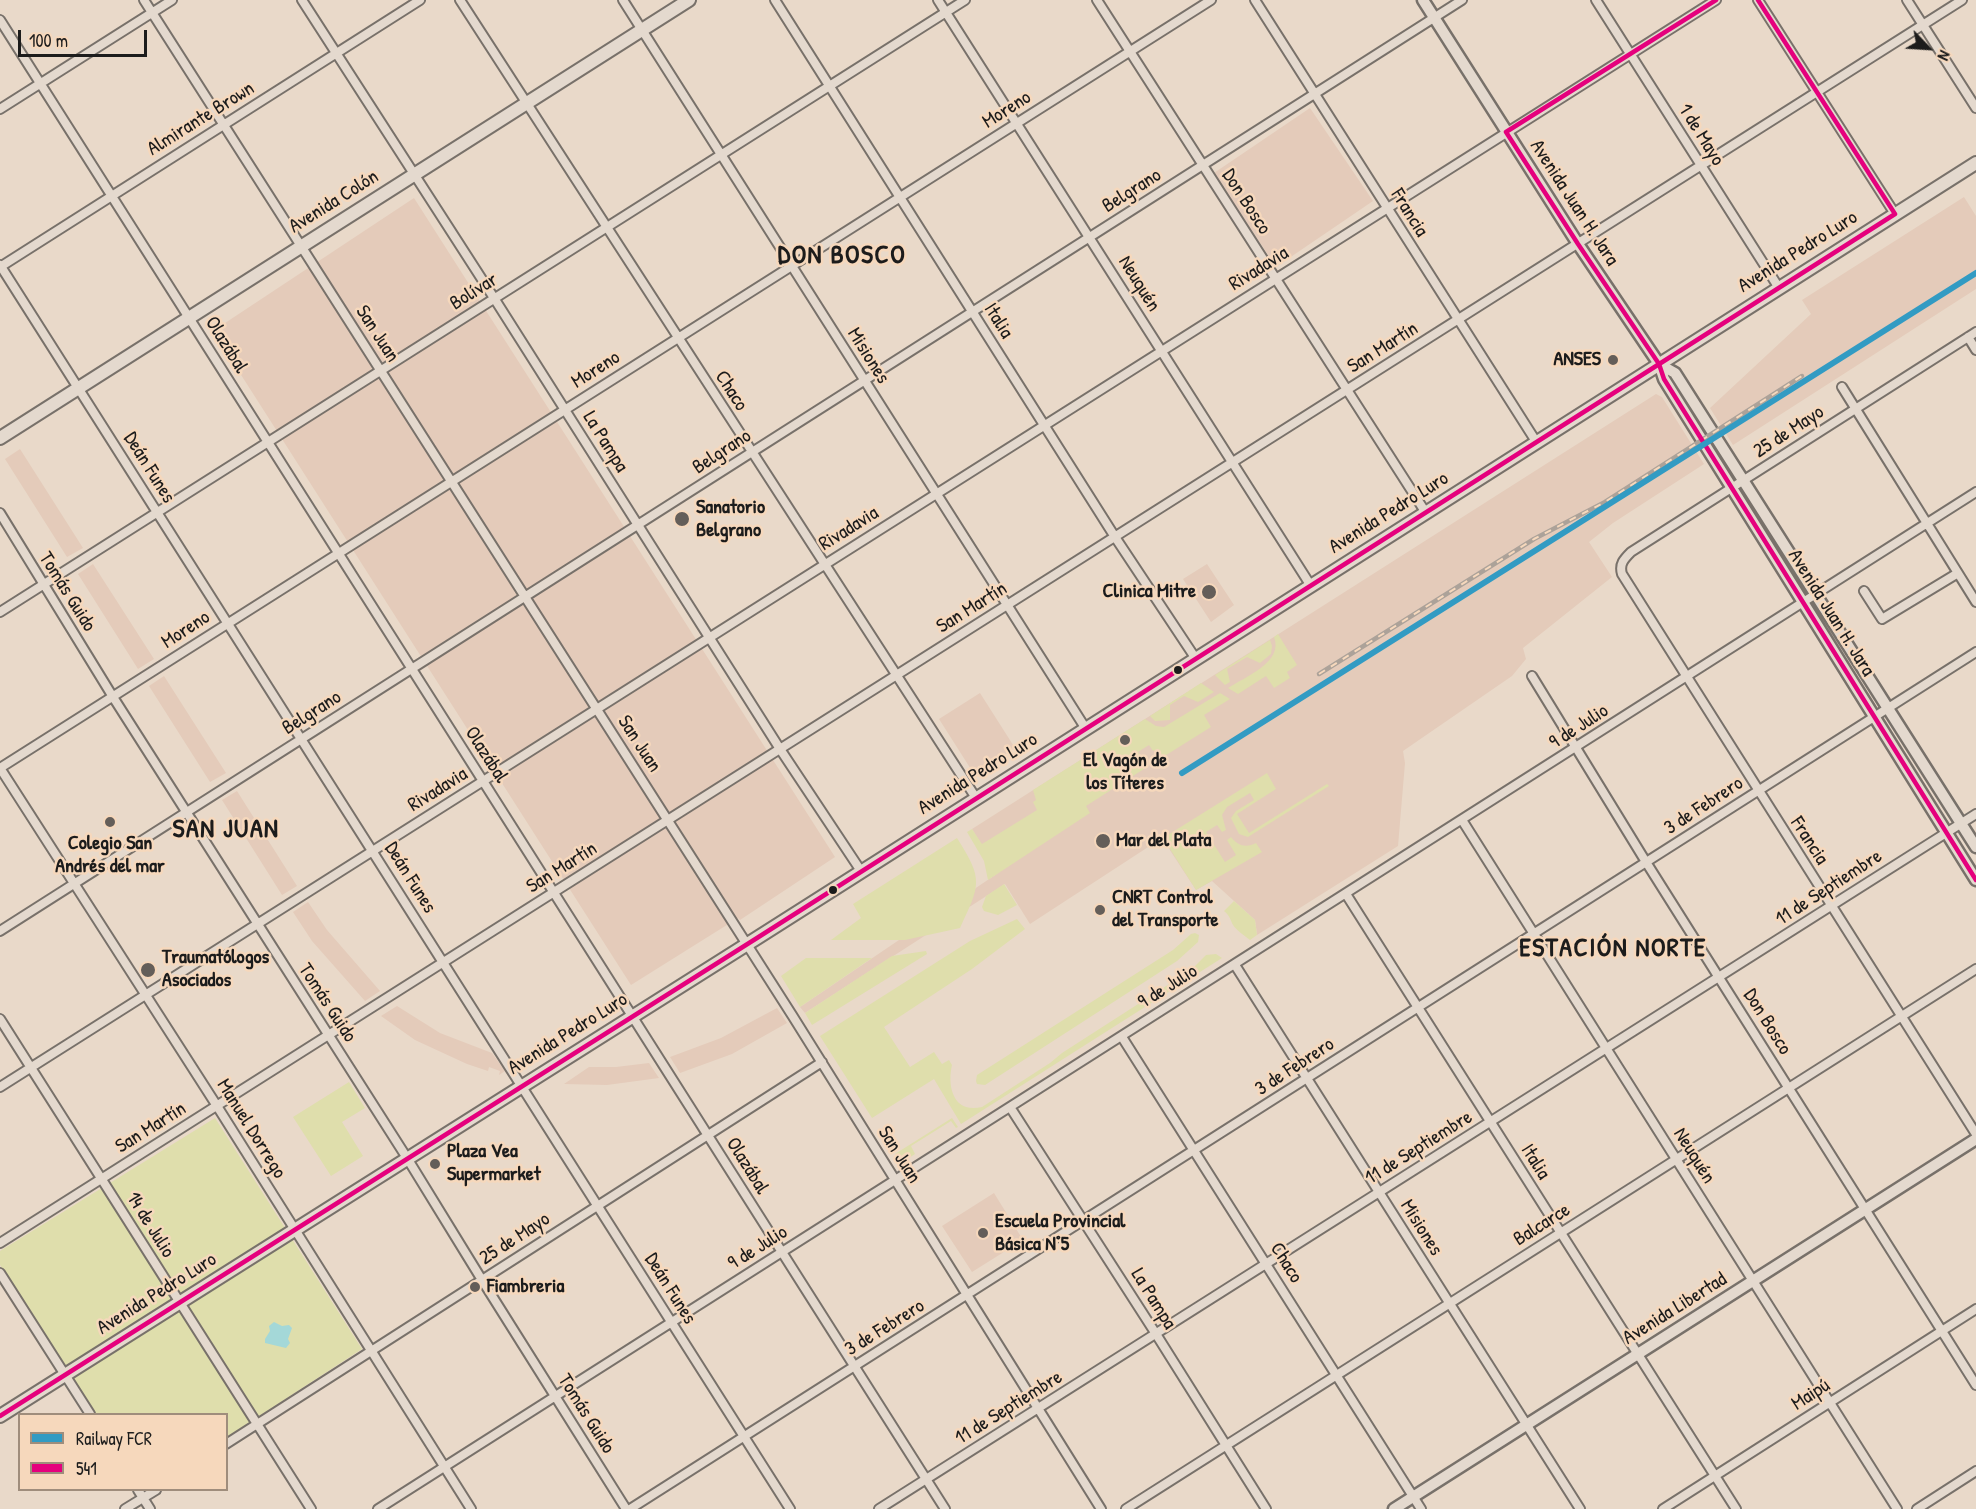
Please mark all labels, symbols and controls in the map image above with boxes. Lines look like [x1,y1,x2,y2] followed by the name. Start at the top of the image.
[21,18,150,56] scale bar
[1898,18,1958,78] north arrow
[29,28,68,53] text: 100 m
[1933,47,1956,64] text: N
[143,77,259,161] street label: Almirante Brown
[978,86,1036,134] street label: Moreno
[1673,100,1729,170] street label: 1 de Mayo
[1524,136,1624,270] street label: Avenida Juan H. Jara
[1098,164,1166,218] street label: Belgrano
[285,165,383,239] street label: Avenida Colón
[1216,165,1276,239] street label: Don Bosco
[1385,185,1433,241] street label: Francia
[1734,206,1862,298] street label: Avenida Pedro Luro
[778,240,906,272] district label: DON BOSCO
[1225,242,1293,296] street label: Rivadavia
[1113,252,1165,316] street label: Neuquén
[446,268,502,316] street label: Bolívar
[978,299,1018,343] street label: Italia
[350,301,404,367] street label: San Juan
[199,312,253,378] street label: Olazábal
[1343,317,1423,379] street label: San Martín
[842,324,894,388] street label: Misiones
[567,346,625,394] street label: Moreno
[1553,348,1601,372] place label: ANSES
[1606,353,1620,367] marker: ANSES
[709,366,753,416] street label: Chaco
[1749,400,1829,464] street label: 25 de Mayo
[577,407,633,477] street label: La Pampa
[688,424,756,480] street label: Belgrano
[118,428,180,508] street label: Deán Funes
[1325,467,1453,559] street label: Avenida Pedro Luro
[696,496,765,543] place label: Sanatorio Belgrano
[815,502,883,556] street label: Rivadavia
[673,510,691,528] marker: Sanatorio Belgrano
[1782,545,1880,681] street label: Avenida Juan H. Jara
[33,548,101,636] street label: Tomás Guido
[932,577,1012,639] street label: San Martín
[1103,580,1196,604] place label: Clinica Mitre
[1200,583,1218,601] marker: Clinica Mitre
[157,606,215,654] street label: Moreno
[1172,664,1184,676] unlabelled marker
[278,686,346,740] street label: Belgrano
[1545,699,1613,755] street label: 9 de Julio
[612,711,666,777] street label: San Juan
[459,722,513,788] street label: Olazábal
[914,728,1042,820] street label: Avenida Pedro Luro
[1118,733,1132,747] marker: El Vagón de los Títeres
[1083,749,1167,796] place label: El Vagón de los Títeres
[404,763,472,817] street label: Rivadavia
[1660,772,1748,840] street label: 3 de Febrero
[1785,813,1833,869] street label: Francia
[173,814,279,846] district label: SAN JUAN
[103,815,117,829] marker: Colegio San Andrés del mar
[1116,829,1211,853] place label: Mar del Plata
[55,832,165,879] place label: Colegio San Andrés del mar
[1094,832,1112,850] marker: Mar del Plata
[522,837,602,899] street label: San Martín
[379,838,441,918] street label: Deán Funes
[1771,845,1887,931] street label: 11 de Septiembre
[827,884,839,896] unlabelled marker
[1112,886,1218,933] place label: CNRT Control del Transporte
[1093,903,1107,917] marker: CNRT Control del Transporte
[1519,933,1707,965] district label: ESTACIÓN NORTE
[162,946,269,993] place label: Traumatólogos Asociados
[293,959,361,1047] street label: Tomás Guido
[1134,959,1202,1015] street label: 9 de Julio
[139,961,157,979] marker: Traumatólogos Asociados
[1738,985,1796,1059] street label: Don Bosco
[504,988,632,1080] street label: Avenida Pedro Luro
[1251,1033,1339,1101] street label: 3 de Febrero
[211,1075,291,1183] street label: Manuel Dorrego
[111,1097,191,1159] street label: San Martín
[1361,1105,1477,1191] street label: 11 de Septiembre
[872,1122,926,1188] street label: San Juan
[1668,1124,1720,1188] street label: Neuquén
[720,1133,774,1199] street label: Olazábal
[447,1140,541,1187] place label: Plaza Vea Supermarket
[1515,1140,1555,1184] street label: Italia
[428,1157,442,1171] marker: Plaza Vea Supermarket
[120,1188,180,1262] street label: 14 de Julio
[1395,1196,1447,1260] street label: Misiones
[1509,1198,1575,1252] street label: Balcarce
[475,1207,555,1271] street label: 25 de Mayo
[995,1210,1125,1257] place label: Escuela Provincial Básica N°5
[724,1220,792,1276] street label: 9 de Julio
[976,1226,990,1240] marker: Escuela Provincial Básica N°5
[1264,1238,1308,1288] street label: Chaco
[93,1248,221,1340] street label: Avenida Pedro Luro
[639,1249,701,1329] street label: Deán Funes
[1125,1264,1181,1334] street label: La Pampa
[1619,1268,1731,1350] street label: Avenida Libertad
[487,1275,564,1299] place label: Fiambreria
[468,1280,482,1294] marker: Fiambreria
[841,1294,929,1362] street label: 3 de Febrero
[951,1365,1067,1451] street label: 11 de Septiembre
[552,1370,620,1458] street label: Tomás Guido
[1787,1374,1835,1416] street label: Maipú
[18,1413,228,1491] legend
[76,1426,152,1451] text: Railway FCR
[76,1456,97,1481] text: 541

